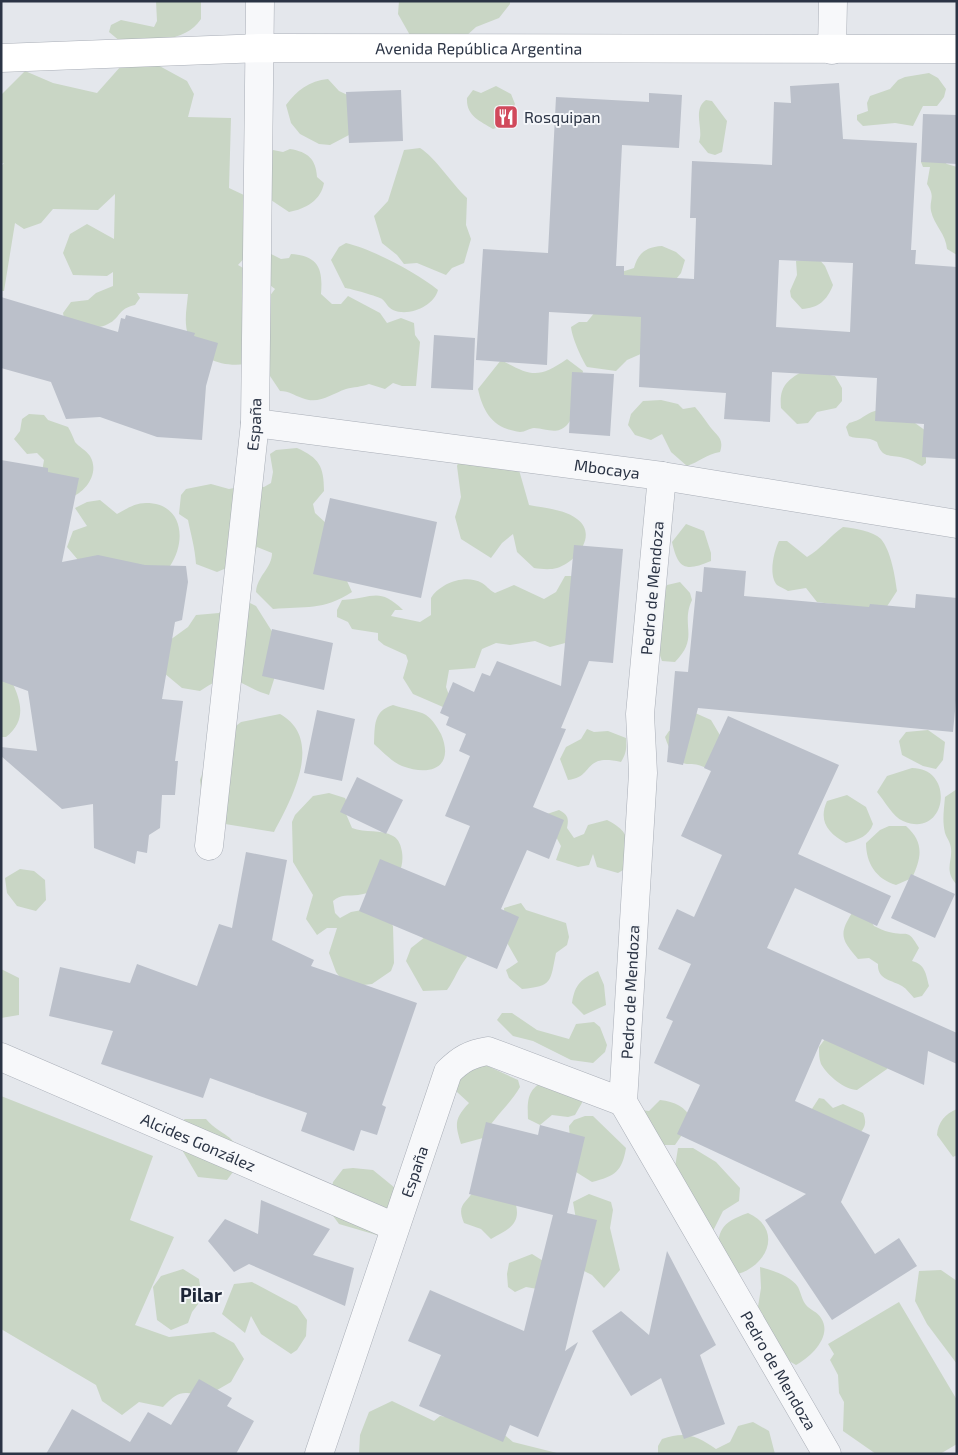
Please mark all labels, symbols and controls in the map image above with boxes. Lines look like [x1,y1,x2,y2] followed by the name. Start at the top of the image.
[375,38,582,57] street label: Avenida República Argentina
[493,104,519,130] restaurant icon: Rosquipan
[524,107,601,126] place label: Rosquipan
[242,398,264,452] street label: España
[573,455,641,482] street label: Mbocaya
[636,520,667,656] street label: Pedro de Mendoza
[616,924,643,1060] street label: Pedro de Mendoza
[138,1109,259,1175] street label: Alcides González
[396,1143,431,1200] street label: España
[180,1283,222,1306] district label: Pilar
[737,1307,821,1433] street label: Pedro de Mendoza

